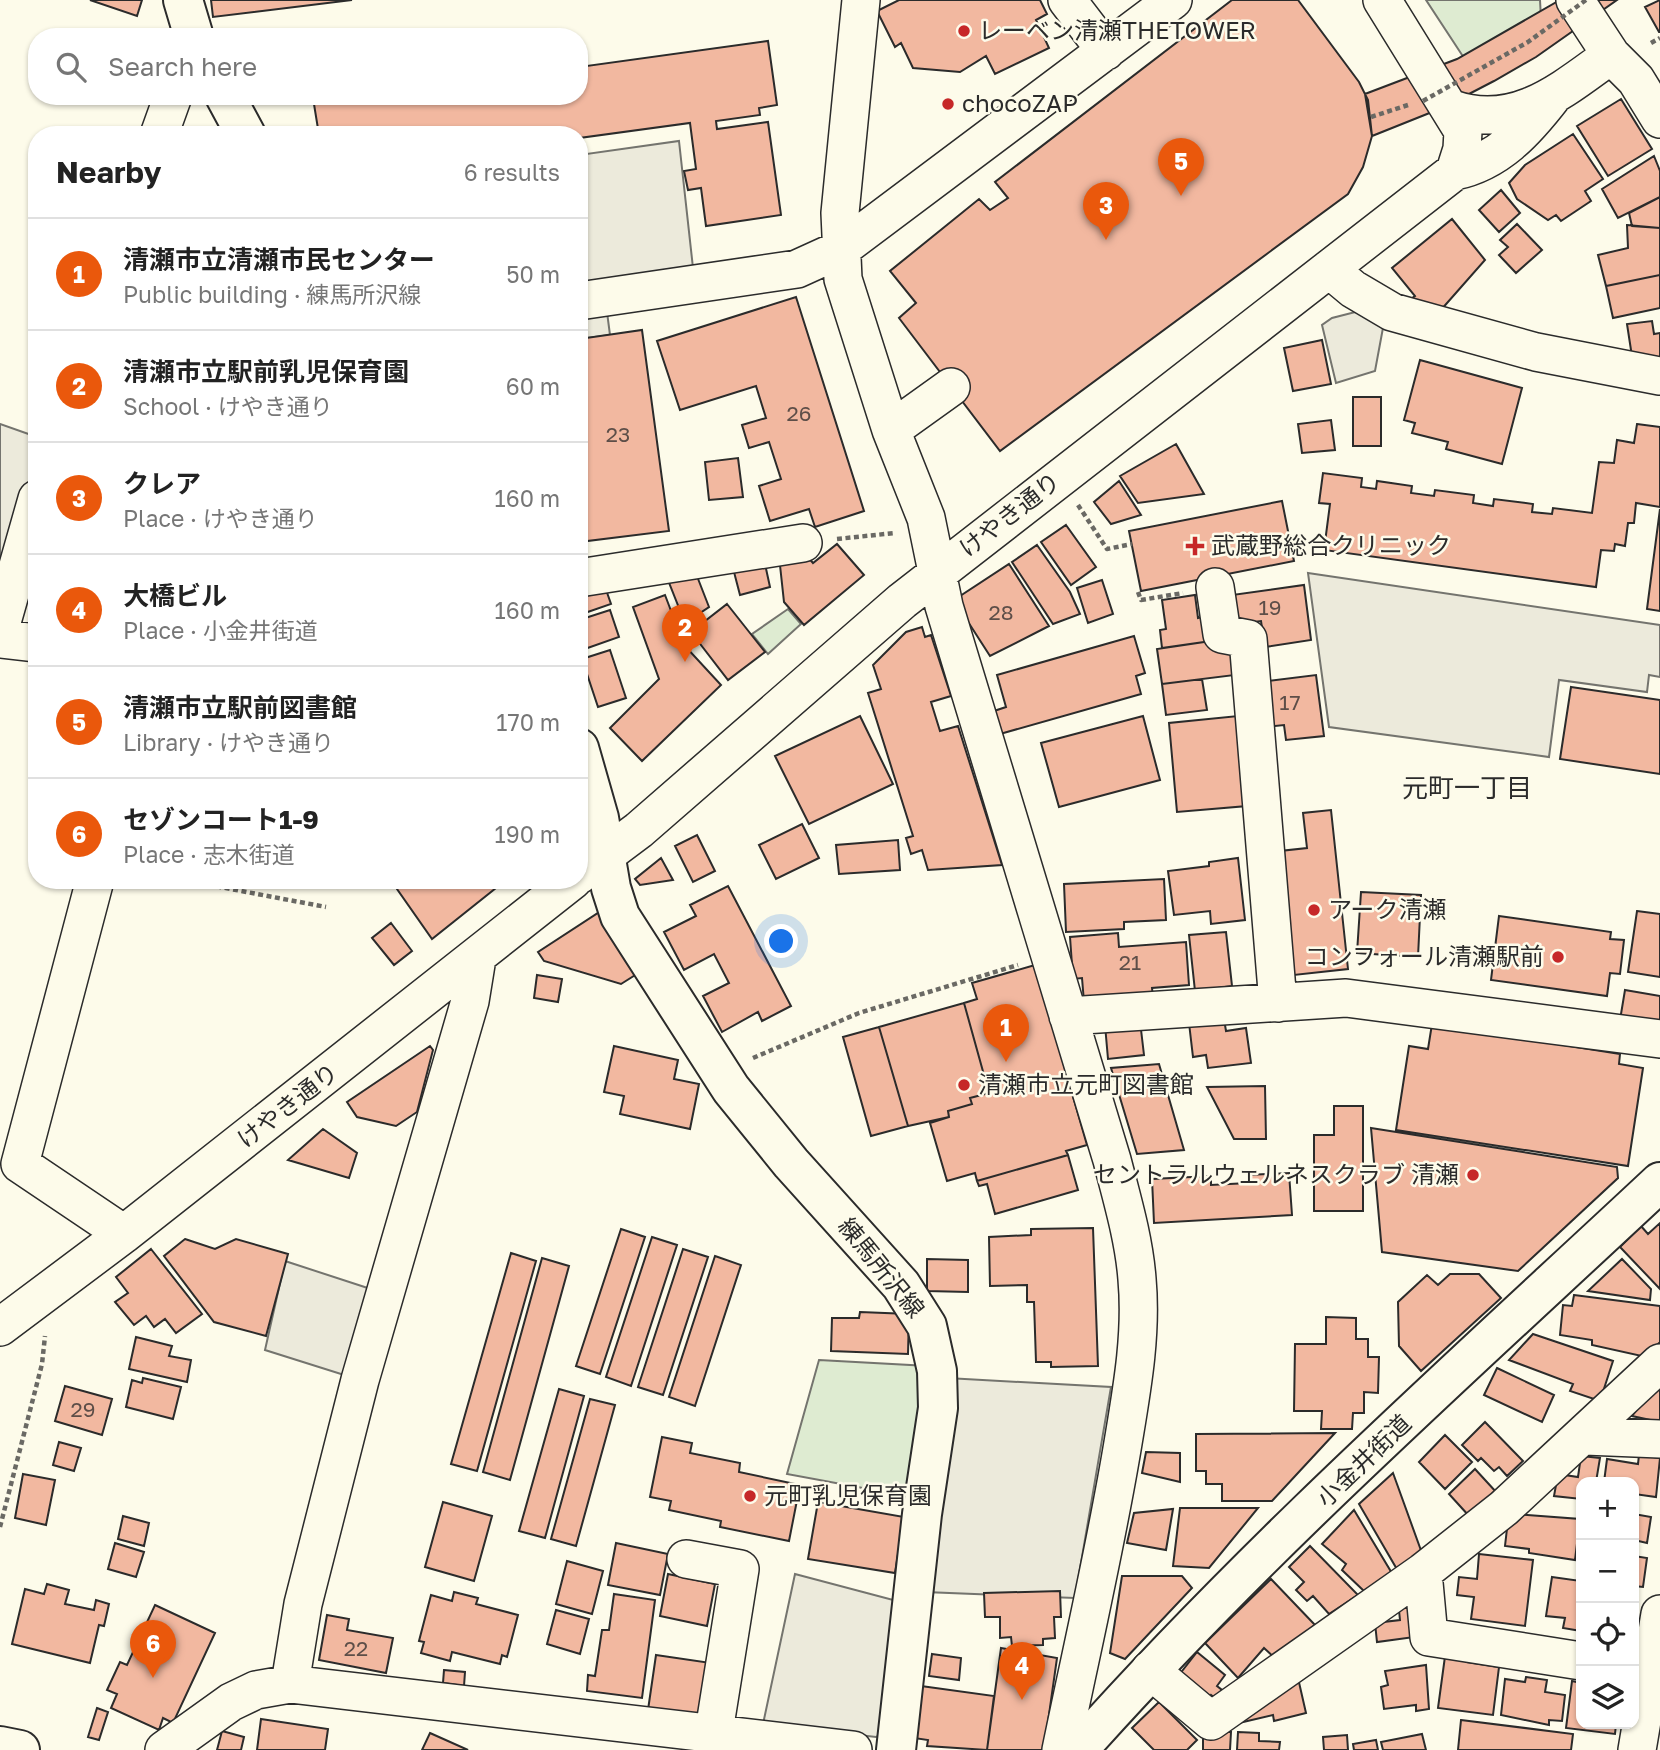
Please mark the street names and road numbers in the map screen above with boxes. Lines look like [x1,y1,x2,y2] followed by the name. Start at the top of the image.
[953,465,1065,562] street label: けやき通り
[231,1056,343,1153] street label: けやき通り
[833,1211,931,1323] street label: 練馬所沢線
[1310,1408,1416,1512] street label: 小金井街道

